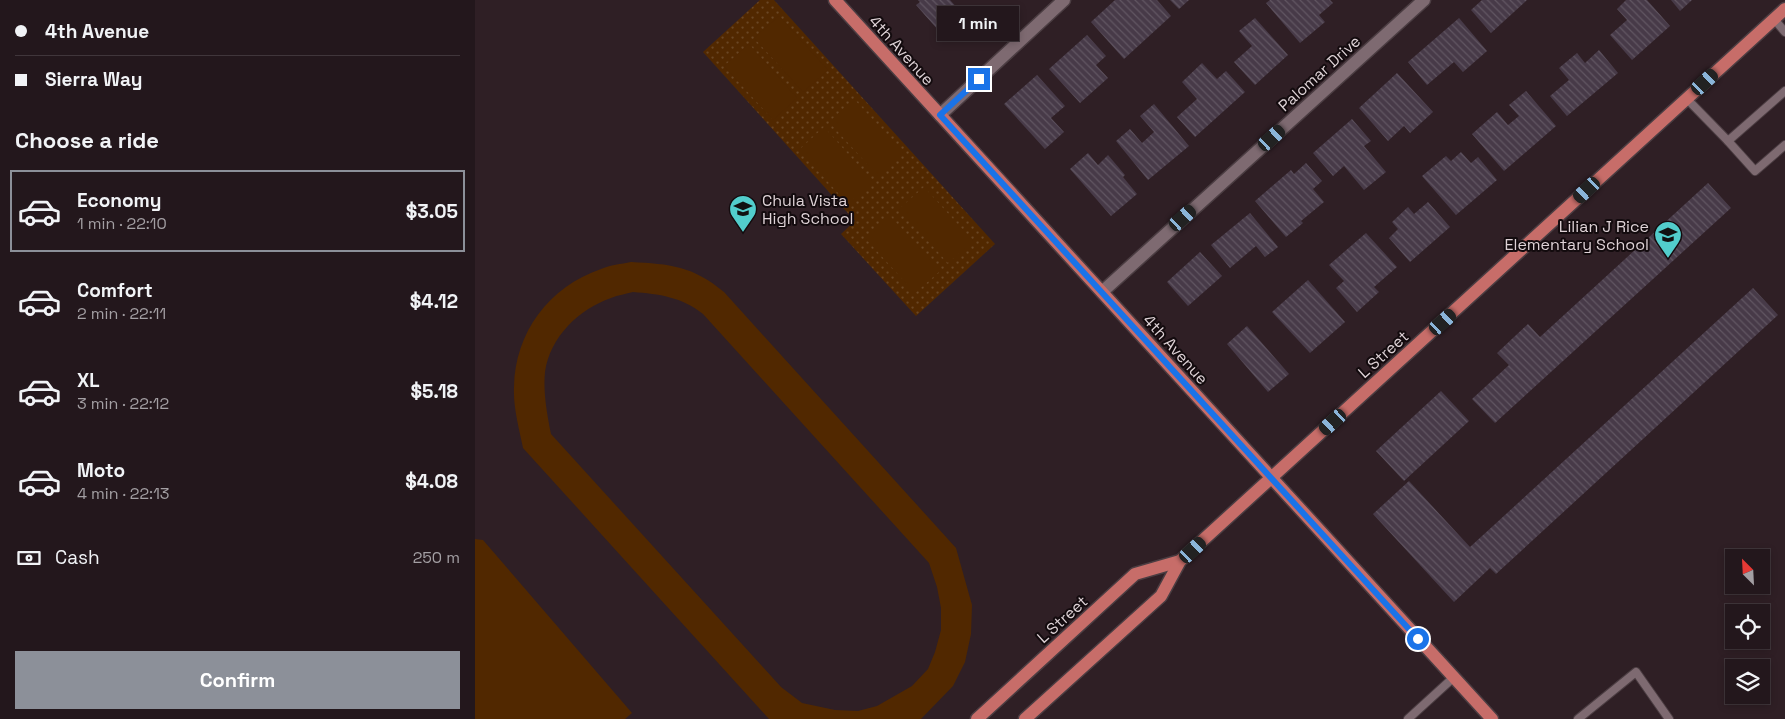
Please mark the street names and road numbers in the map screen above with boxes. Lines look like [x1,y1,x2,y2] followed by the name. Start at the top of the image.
[865,11,939,90] street label: 4th Avenue
[1274,31,1365,116] street label: Palomar Drive
[1139,310,1213,389] street label: 4th Avenue
[1354,326,1413,383] street label: L Street
[1033,591,1092,648] street label: L Street

